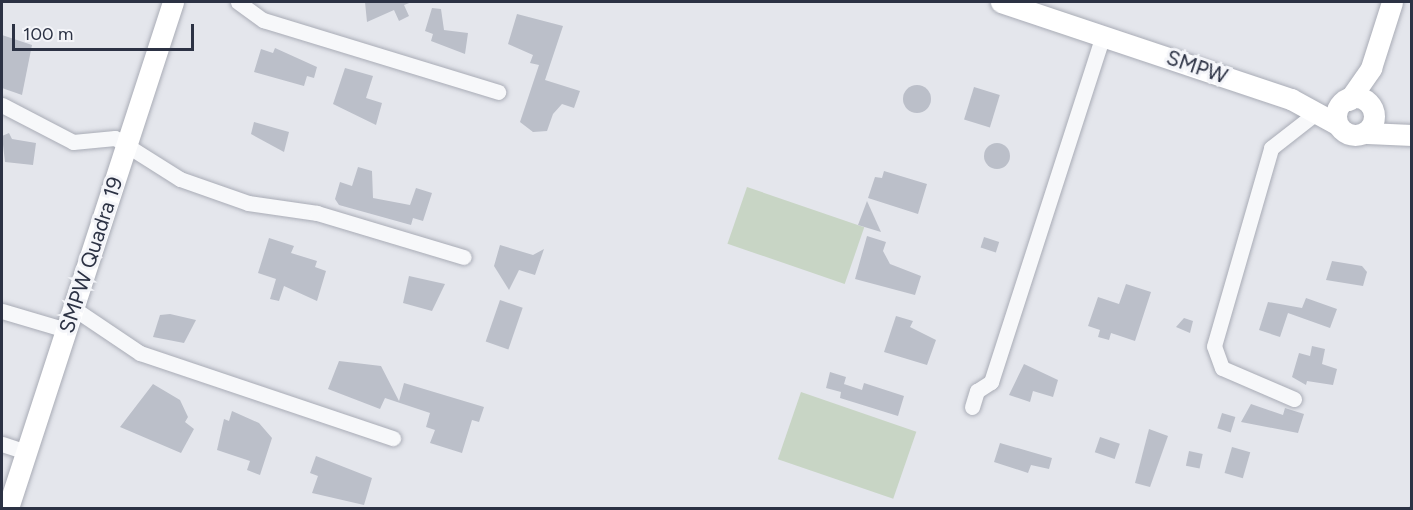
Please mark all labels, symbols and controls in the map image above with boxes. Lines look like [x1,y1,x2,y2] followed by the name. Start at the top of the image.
[15,12,196,50] scale bar
[23,23,73,45] text: 100 m
[1163,45,1231,89] street label: SMPW
[54,174,128,336] street label: SMPW Quadra 19

